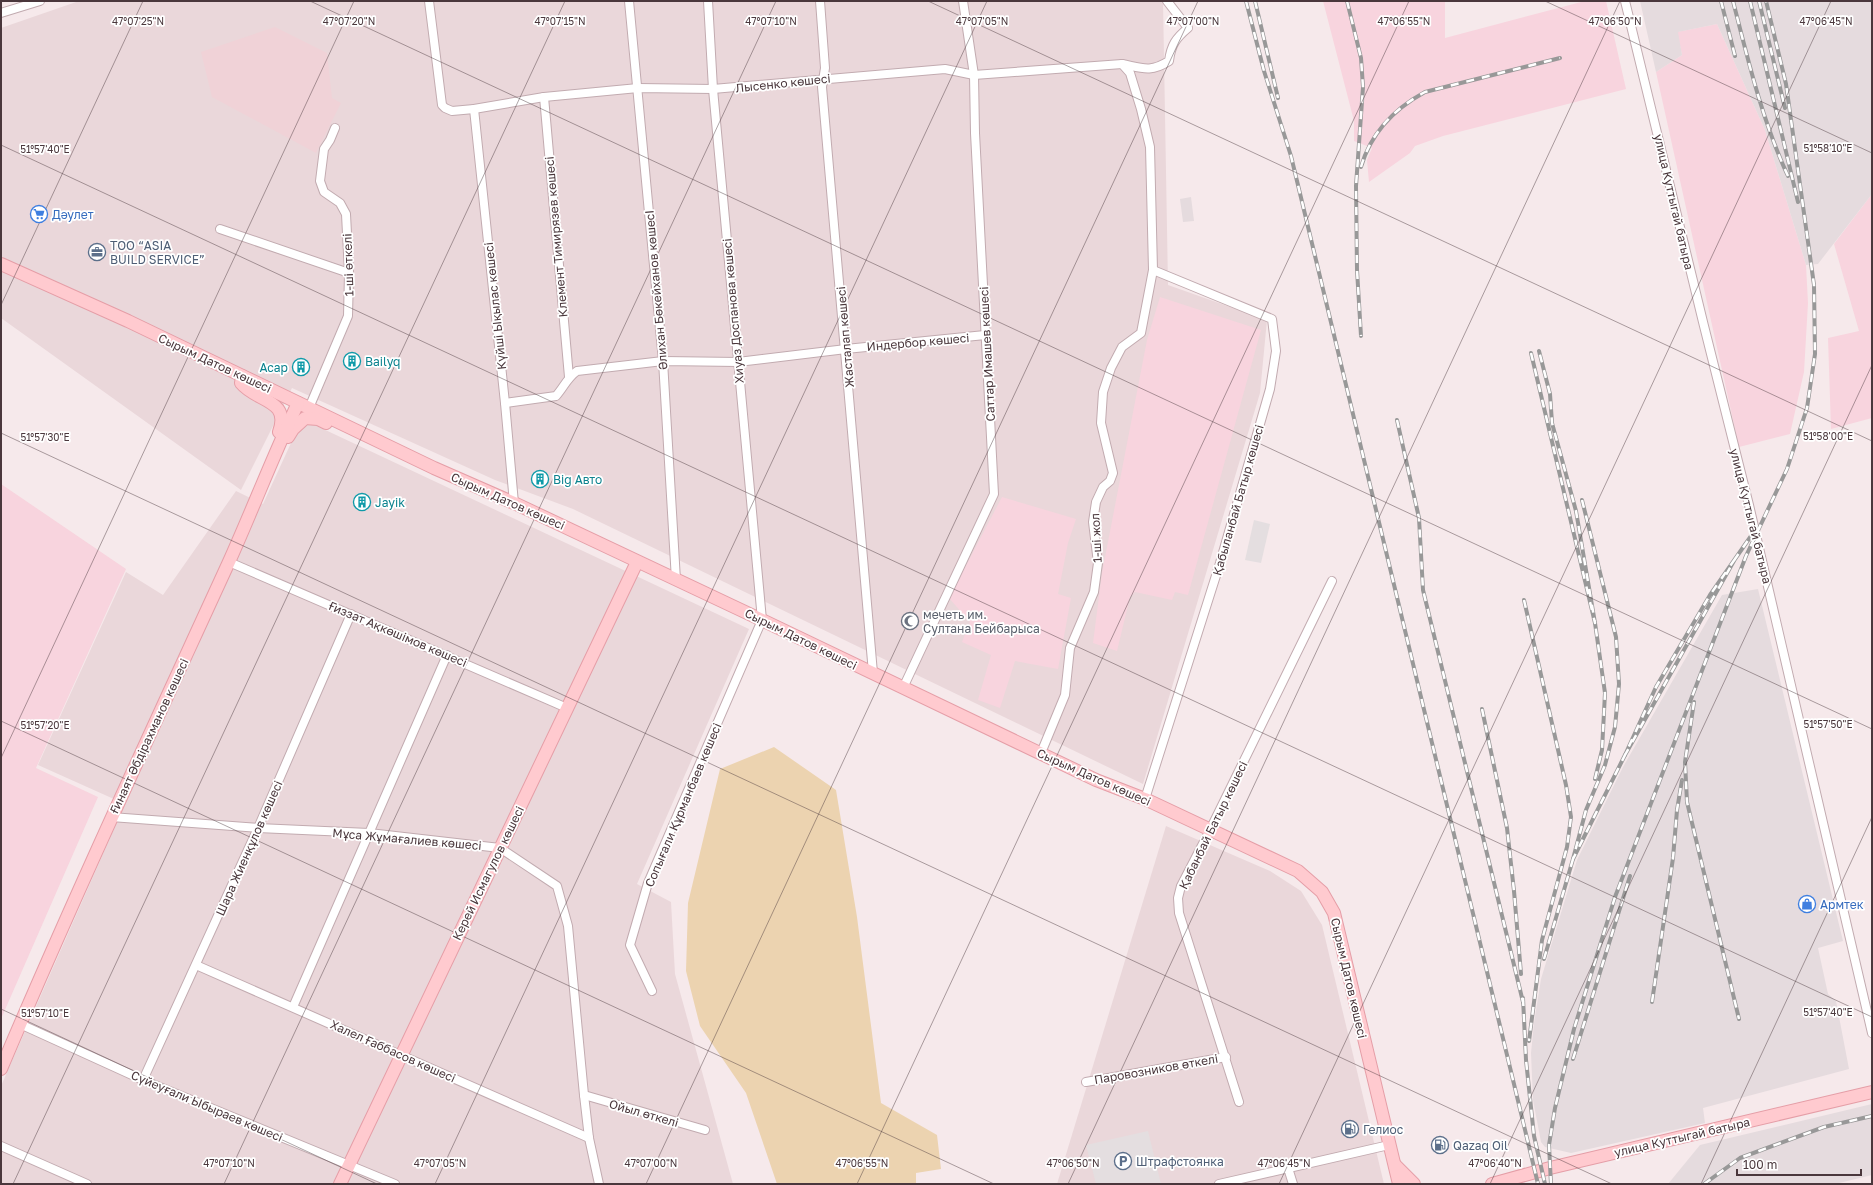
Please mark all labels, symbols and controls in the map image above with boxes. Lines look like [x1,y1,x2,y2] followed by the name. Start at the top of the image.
[112,15,164,27] text: 47°07'25"N
[323,15,375,27] text: 47°07'20"N
[534,15,586,27] text: 47°07'15"N
[745,15,797,27] text: 47°07'10"N
[956,15,1008,27] text: 47°07'05"N
[1167,15,1219,27] text: 47°07'00"N
[1378,15,1430,27] text: 47°06'55"N
[1588,15,1642,27] text: 47°06'50"N
[1799,15,1853,27] text: 47°06'45"N
[735,71,831,95] street label: Лысенко көшесі
[1651,133,1697,271] street label: улица Куттыгай батыра
[1804,142,1852,154] text: 51°58'10"E
[20,143,70,155] text: 51°57'40"E
[541,156,571,318] street label: Клемент Тимирязев көшесі
[29,204,49,224] supermarket icon: Дәулет
[52,207,94,222] place label: Дәулет
[642,209,670,371] street label: Әлихан Бөкейханов көшесI
[339,233,357,297] street label: 1-ші өткелі
[110,238,205,267] place label: TOO “ASIA BUILD SERVICE”
[719,238,747,384] street label: Хиуаз Доспанова көшесі
[87,242,107,262] office icon: TOO “ASIA BUILD SERVICE”
[481,242,509,370] street label: Күйші Ықылас көшесі
[833,286,857,388] street label: Жасталап көшесі
[976,286,998,422] street label: Саттар Имашев көшесі
[156,330,274,396] street label: Сырым Датов көшесі
[866,330,970,354] street label: Индербор көшесі
[342,351,362,371] building icon: Bailyq
[365,354,401,369] place label: Bailyq
[291,357,311,377] building icon: Асар
[259,360,288,375] place label: Асар
[1209,423,1267,577] street label: Қабыланбай Батыр көшесі
[1803,430,1853,442] text: 51°58'00"E
[20,431,70,443] text: 51°57'30"E
[1727,447,1775,585] street label: улица Куттыгай батыра
[449,469,567,533] street label: Сырым Датов көшесі
[530,469,550,489] building icon: Big Авто
[553,472,602,487] place label: Big Авто
[352,492,372,512] building icon: Jayik
[375,495,405,510] place label: Jayik
[1087,513,1105,563] street label: 1-ші жол
[327,598,469,670] street label: Ғиззат Ақкөшімов көшесi
[742,605,860,673] street label: Сырым Датов көшесі
[923,607,1040,636] place label: мечеть им. Султана Бейбарыса
[900,611,920,631] mosque icon: мечеть им. Султана Бейбарыса
[106,656,192,816] street label: Ғинаят Әбдірахманов көшесі
[1803,718,1853,730] text: 51°57'50"E
[20,719,70,731] text: 51°57'20"E
[642,721,724,889] street label: Сопығали Құрманбаев көшесі
[1035,745,1153,809] street label: Сырым Датов көшесі
[1175,758,1251,892] street label: Қабанбай Батыр көшесі
[212,778,286,918] street label: Шара Жиенқұлов көшесі
[449,803,527,943] street label: Керей Исмагулов көшесі
[332,825,482,853] street label: Мұса Жұмағалиев көшесі
[1797,894,1817,914] shop icon: Армтек
[1820,897,1864,912] place label: Армтек
[1328,916,1370,1040] street label: Сырым Датов көшесі
[1803,1006,1853,1018] text: 51°57'40"E
[21,1007,69,1019] text: 51°57'10"E
[328,1017,458,1085] street label: Халел Ғаббасов көшесі
[1093,1051,1219,1087] street label: Паровозников өткелі
[129,1067,285,1145] street label: Сүйеуғали Ыбыраев көшесi
[607,1096,681,1130] street label: Ойыл өткелі
[1613,1114,1751,1160] street label: улица Куттыгай батыра
[1340,1119,1360,1139] fuel station icon: Гелиос
[1363,1122,1404,1137] place label: Гелиос
[1430,1135,1450,1155] fuel station icon: Qazaq Oil
[1453,1138,1508,1153] place label: Qazaq Oil
[1113,1151,1133,1171] parking icon: Штрафстоянка
[1737,1151,1861,1177] scale bar
[1136,1154,1224,1169] place label: Штрафстоянка
[203,1157,255,1169] text: 47°07'10"N
[414,1157,466,1169] text: 47°07'05"N
[625,1157,677,1169] text: 47°07'00"N
[836,1157,888,1169] text: 47°06'55"N
[1046,1157,1100,1169] text: 47°06'50"N
[1257,1157,1311,1169] text: 47°06'45"N
[1468,1157,1522,1169] text: 47°06'40"N
[1743,1157,1777,1172] text: 100 m

